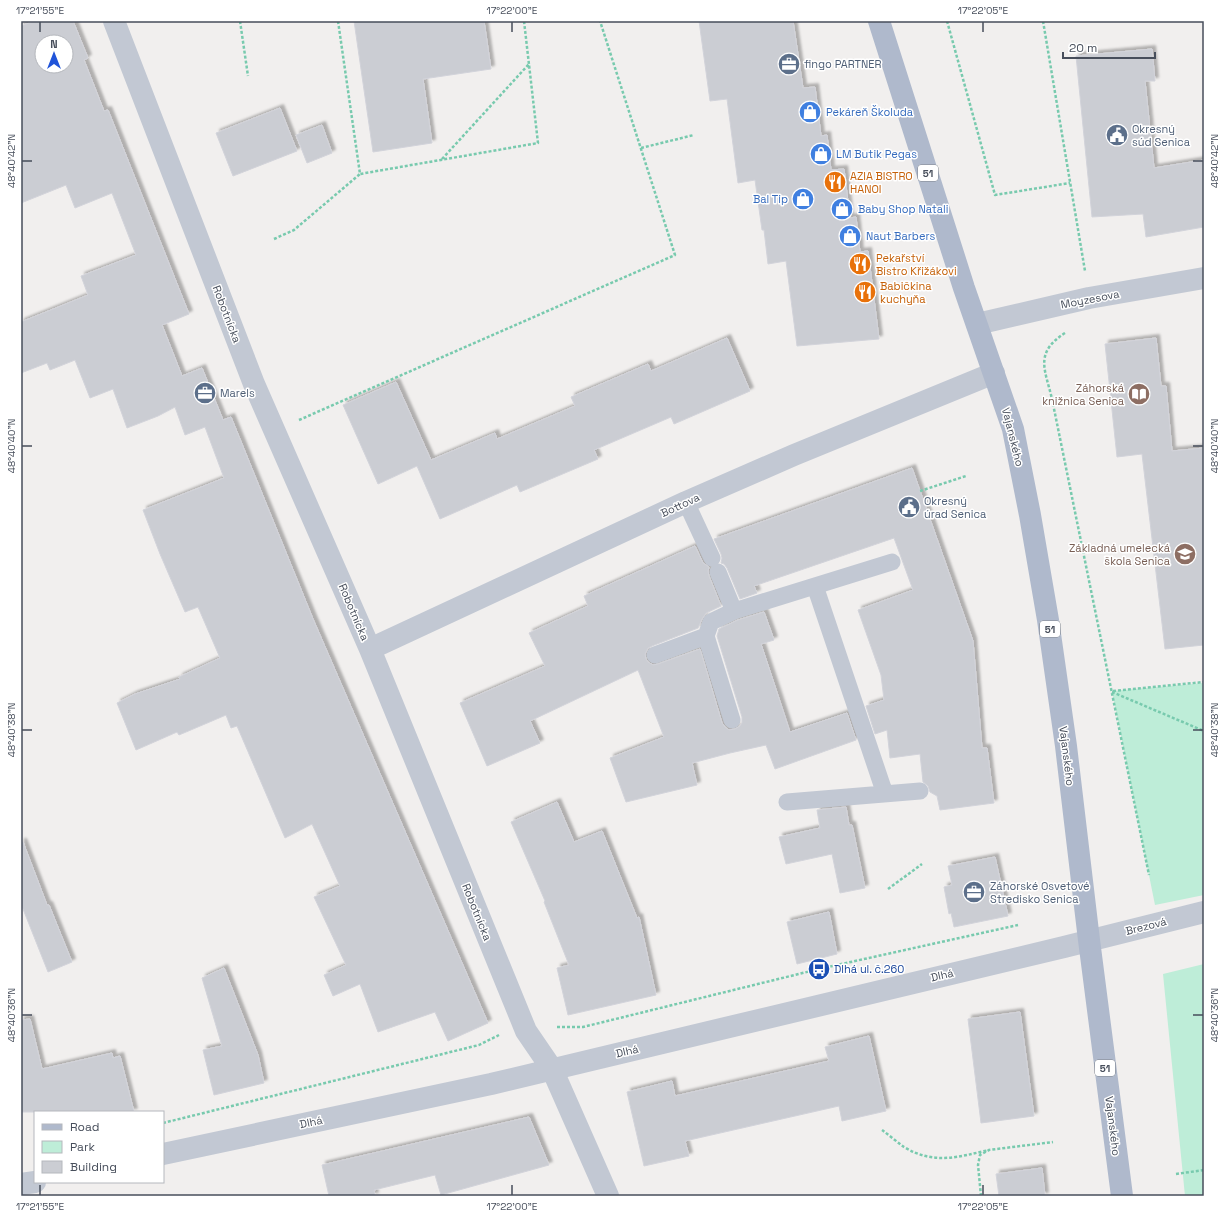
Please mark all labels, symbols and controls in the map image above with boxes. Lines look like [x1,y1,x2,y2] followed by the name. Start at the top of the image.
[16,4,64,17] text: 17°21'55"E
[487,4,538,17] text: 17°22'00"E
[958,4,1009,17] text: 17°22'05"E
[34,34,74,74] north arrow
[1063,34,1155,60] scale bar
[50,37,58,51] text: N
[1069,40,1097,56] text: 20 m
[776,51,802,77] office icon: fingo PARTNER
[804,57,881,71] place label: fingo PARTNER
[797,99,823,125] shop icon: Pekáreň Školuda
[826,105,914,119] place label: Pekáreň Školuda
[1104,122,1130,148] public building icon: Okresný súd Senica
[1132,122,1191,149] place label: Okresný súd Senica
[5,134,18,188] text: 48°40'42"N
[1208,134,1221,188] text: 48°40'42"N
[808,141,834,167] shop icon: LM Butik Pegas
[836,147,917,161] place label: LM Butik Pegas
[918,165,938,181] road number: 51
[822,169,848,195] restaurant icon: AZIA BISTRO HANOI
[850,169,913,196] place label: AZIA BISTRO HANOI
[790,186,816,212] shop icon: Bal Tip
[753,192,788,206] place label: Bal Tip
[829,196,855,222] shop icon: Baby Shop Natali
[858,202,949,216] place label: Baby Shop Natali
[837,223,863,249] shop icon: Naut Barbers
[866,229,935,243] place label: Naut Barbers
[847,251,873,277] restaurant icon: Pekařství Bistro Křižákovi
[876,251,957,278] place label: Pekařství Bistro Křižákovi
[852,279,878,305] restaurant icon: Babičkina kuchyňa
[880,279,932,306] place label: Babičkina kuchyňa
[210,283,245,345] street label: Robotnícka
[1059,286,1121,312] street label: Moyzesova
[192,380,218,406] office icon: Marels
[1042,381,1125,408] place label: Záhorská knižnica Senica
[1126,381,1152,407] library icon: Záhorská knižnica Senica
[220,386,255,400] place label: Marels
[999,406,1027,468] street label: Vajanského
[5,419,18,473] text: 48°40'40"N
[1208,419,1221,473] text: 48°40'40"N
[658,490,702,520] street label: Bottova
[896,494,922,520] public building icon: Okresný úrad Senica
[924,494,987,521] place label: Okresný úrad Senica
[1069,541,1171,568] place label: Základná umelecká škola Senica
[1172,541,1198,567] school or university icon: Základná umelecká škola Senica
[336,581,373,643] street label: Robotnícka
[1040,621,1060,637] road number: 51
[5,703,18,757] text: 48°40'38"N
[1208,703,1221,757] text: 48°40'38"N
[1056,725,1078,787] street label: Vajanského
[961,879,987,905] office icon: Záhorské Osvetové Stredisko Senica
[990,879,1090,906] place label: Záhorské Osvetové Stredisko Senica
[459,881,495,943] street label: Robotnícka
[1124,914,1169,938] street label: Brezová
[806,956,832,982] bus stop icon: Dlhá ul. č.260
[834,962,904,976] place label: Dlhá ul. č.260
[929,965,955,984] street label: Dlhá
[5,988,18,1042] text: 48°40'36"N
[1208,988,1221,1042] text: 48°40'36"N
[614,1041,640,1060] street label: Dlhá
[1095,1060,1115,1076] road number: 51
[1102,1095,1124,1157] street label: Vajanského
[34,1111,164,1183] legend
[298,1113,324,1131] street label: Dlhá
[70,1119,99,1135] text: Road
[70,1139,95,1155] text: Park
[70,1159,117,1175] text: Building
[16,1200,64,1213] text: 17°21'55"E
[487,1200,538,1213] text: 17°22'00"E
[958,1200,1009,1213] text: 17°22'05"E

